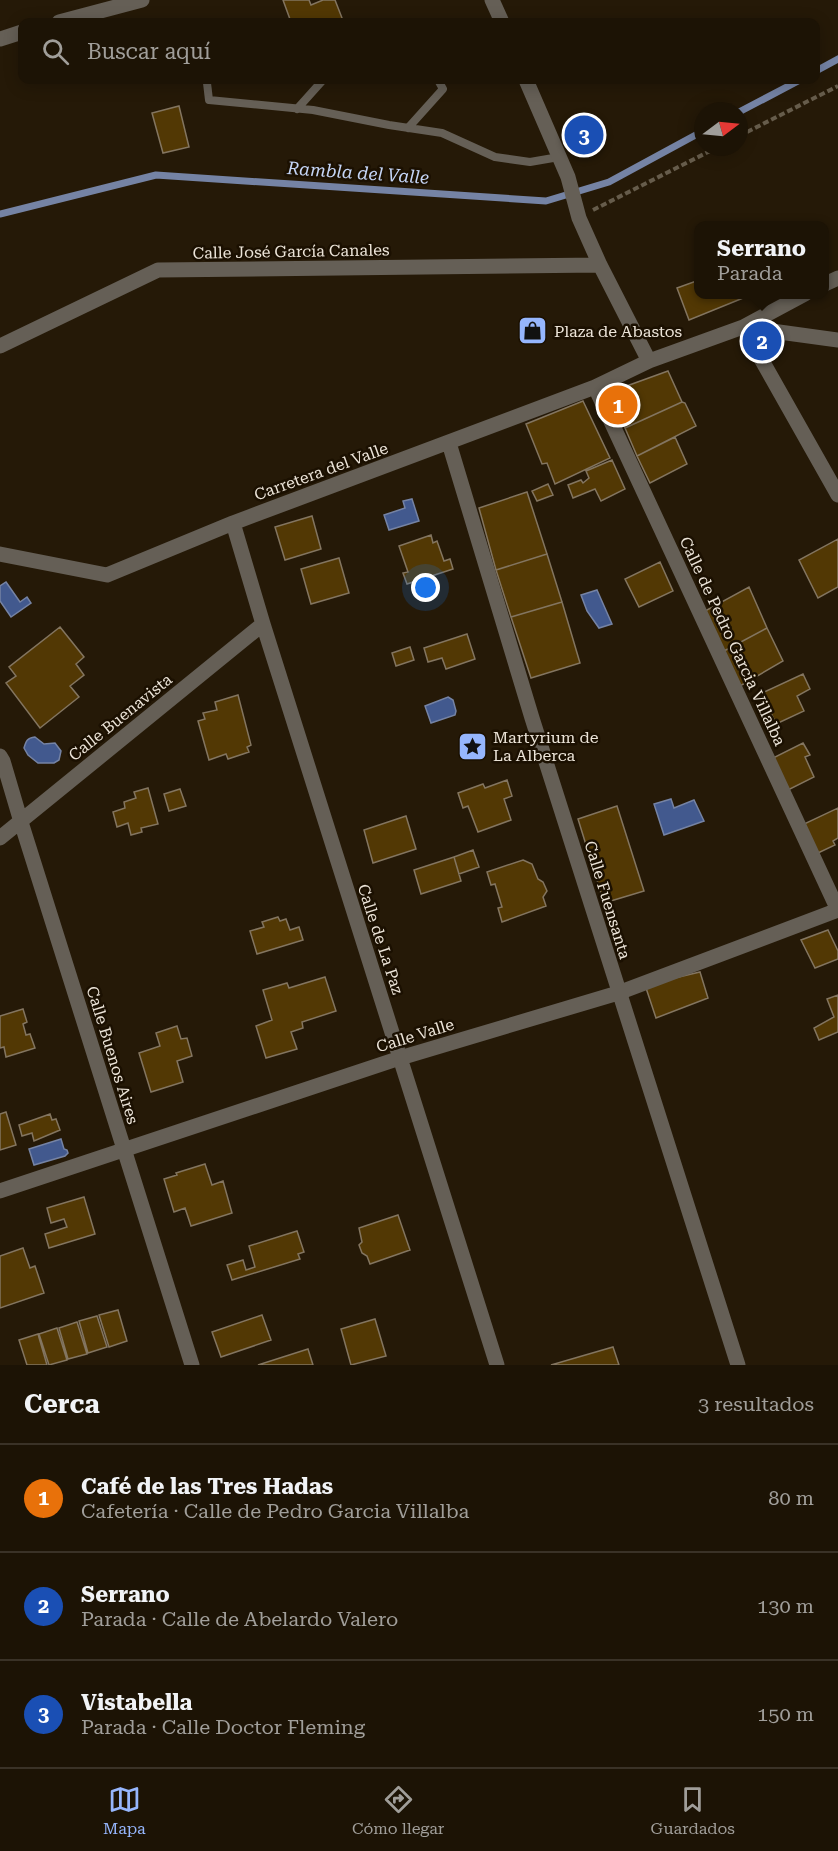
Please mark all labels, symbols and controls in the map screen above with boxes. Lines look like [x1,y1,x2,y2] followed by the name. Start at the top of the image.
[18,18,820,84] search box
[39,35,72,68] icon: search
[87,39,211,64] text: Buscar aquí
[694,102,748,156] north arrow
[564,112,604,158] pin: 3
[285,157,430,188] water label: Rambla del Valle
[694,221,829,299] popup
[717,236,806,261] text: Serrano
[192,240,390,263] street label: Calle José García Canales
[717,261,783,285] text: Parada
[517,315,549,347] shop icon: Plaza de Abastos
[742,318,782,364] pin: 2
[554,322,683,341] place label: Plaza de Abastos
[598,382,638,428] pin: 1
[252,438,391,505] street label: Carretera del Valle
[676,534,790,749] street label: Calle de Pedro Garcia Villalba
[411,573,440,602] your location
[65,670,176,765] street label: Calle Buenavista
[493,728,599,765] place label: Martyrium de La Alberca
[456,730,488,762] place icon: Martyrium de La Alberca
[581,839,635,962] street label: Calle Fuensanta
[354,882,407,997] street label: Calle de La Paz
[83,984,143,1127] street label: Calle Buenos Aires
[374,1015,457,1056] street label: Calle Valle
[24,1389,100,1419] text: Cerca
[698,1392,814,1416] text: 3 resultados
[81,1474,333,1499] text: Café de las Tres Hadas
[38,1486,49,1510] text: 1
[768,1486,814,1510] text: 80 m
[81,1499,469,1523] text: Cafetería · Calle de Pedro Garcia Villalba
[81,1582,170,1607] text: Serrano
[38,1594,49,1618] text: 2
[757,1594,814,1618] text: 130 m
[81,1607,398,1631] text: Parada · Calle de Abelardo Valero
[81,1690,192,1715] text: Vistabella
[38,1702,49,1726] text: 3
[757,1702,814,1726] text: 150 m
[81,1715,365,1739] text: Parada · Calle Doctor Fleming
[103,1783,146,1838] tab: Mapa
[352,1783,444,1838] tab: Cómo llegar
[651,1783,735,1838] tab: Guardados

